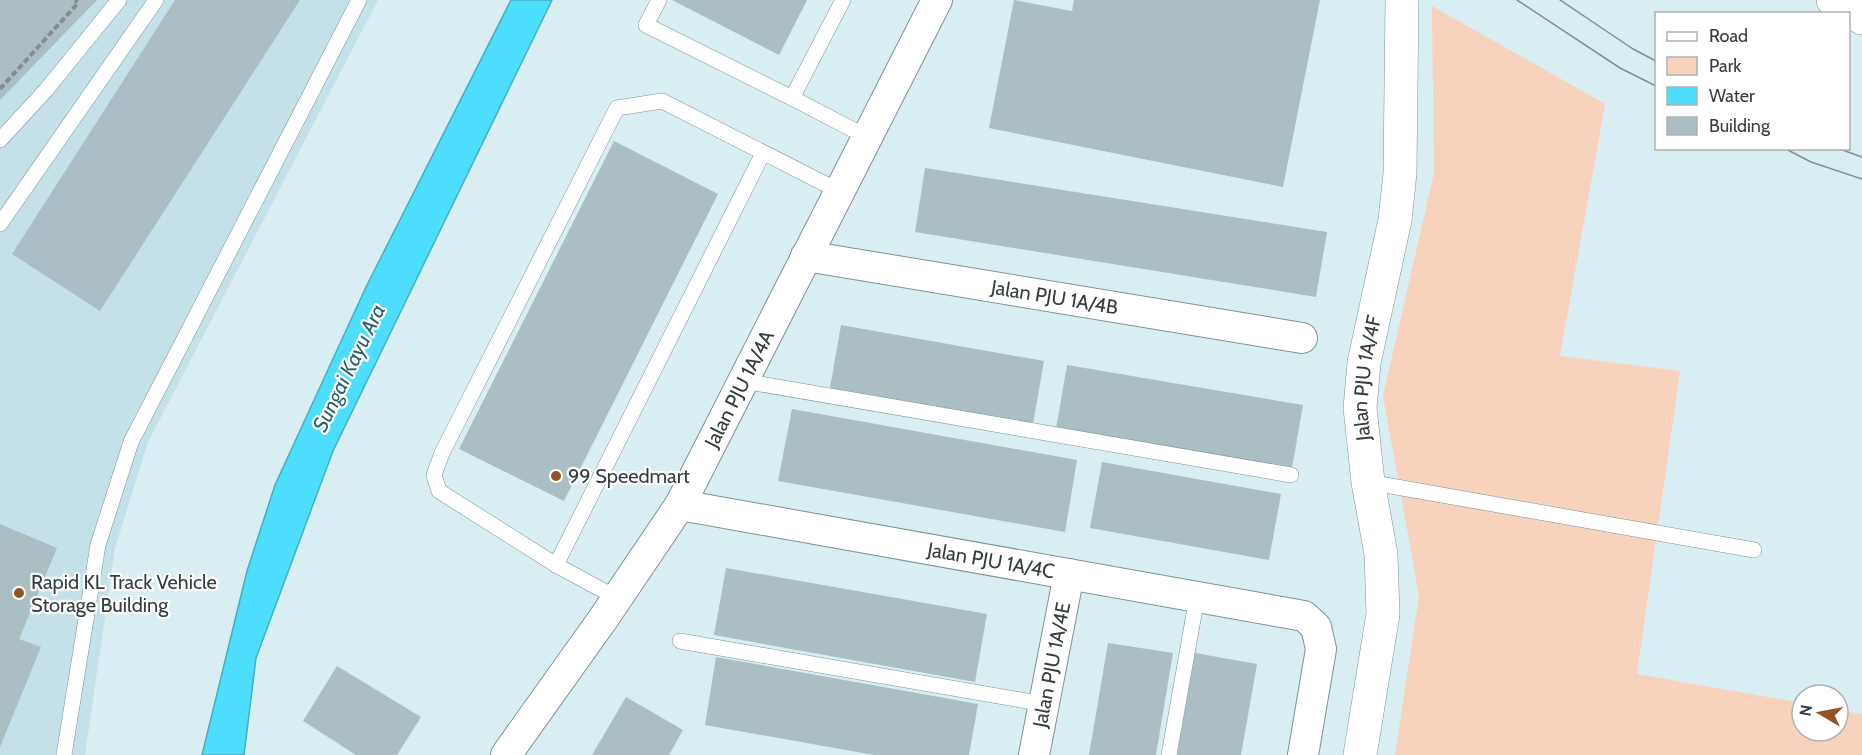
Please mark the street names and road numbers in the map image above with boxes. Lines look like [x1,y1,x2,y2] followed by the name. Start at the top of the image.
[988,275,1120,319] street label: Jalan PJU 1A/4B
[1348,312,1386,443] street label: Jalan PJU 1A/4F
[699,325,779,452] street label: Jalan PJU 1A/4A
[925,537,1056,583] street label: Jalan PJU 1A/4C
[1027,600,1075,730] street label: Jalan PJU 1A/4E

